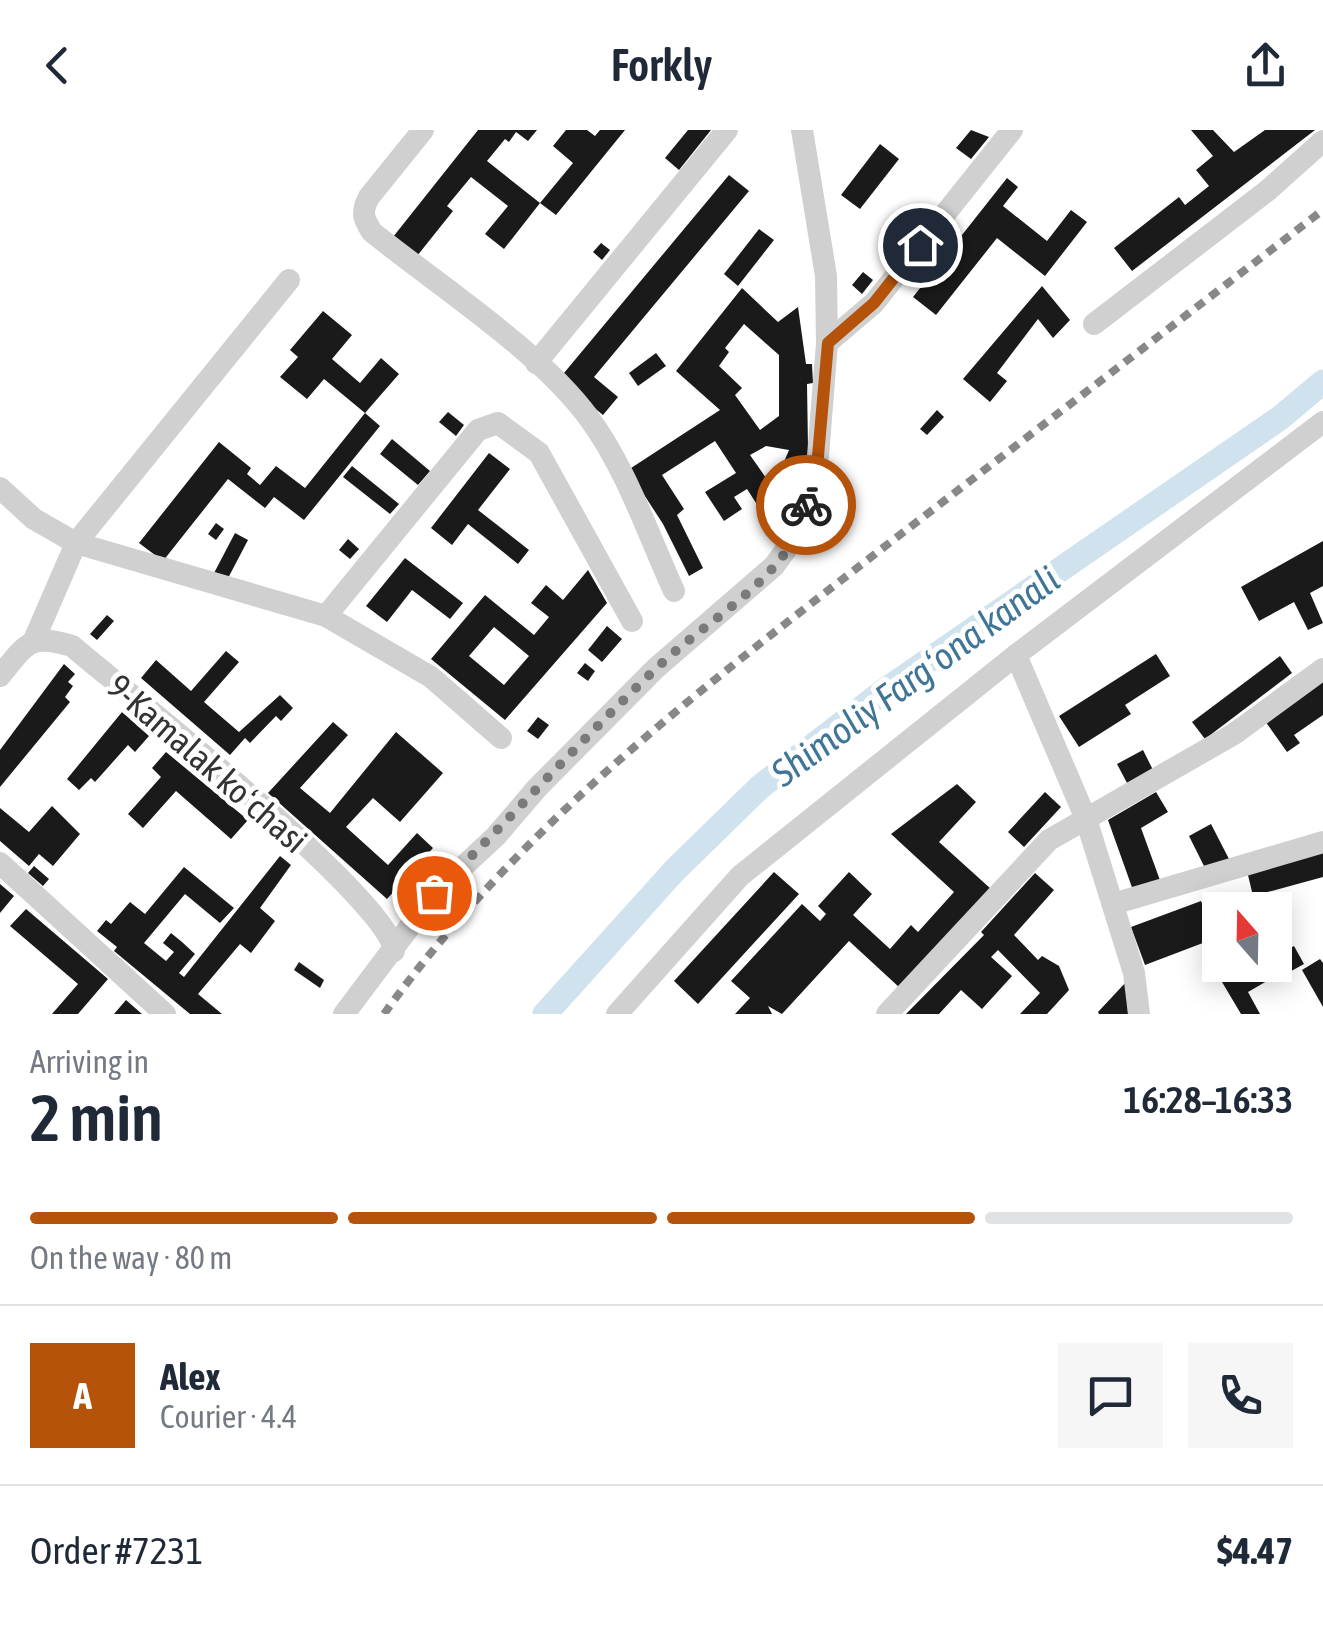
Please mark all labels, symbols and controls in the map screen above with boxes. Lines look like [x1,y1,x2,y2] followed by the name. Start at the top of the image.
[30,38,85,93] icon: back
[1238,38,1293,93] icon: share
[611,39,712,91] text: Forkly
[878,203,963,288] pin
[893,218,948,273] icon: home
[756,455,856,555] courier
[779,478,834,533] icon: bike
[762,557,1067,795] water label: Shimoliy Fargʻona kanali
[100,666,316,860] street label: 9-Kamalak koʻchasi
[392,851,477,936] pin
[407,866,462,921] icon: bag
[1202,892,1292,982] north arrow
[1202,892,1292,982] map controls
[30,1043,149,1080] text: Arriving in
[1123,1078,1293,1121] text: 16:28–16:33
[30,1080,163,1155] text: 2 min
[30,1239,232,1276] text: On the way · 80 m
[1058,1343,1163,1448] button: chat
[1188,1343,1293,1448] button: phone
[160,1355,221,1398] text: Alex
[73,1374,92,1417] text: A
[160,1398,297,1435] text: Courier · 4.4
[30,1529,203,1572] text: Order #7231
[1217,1529,1293,1572] text: $4.47

